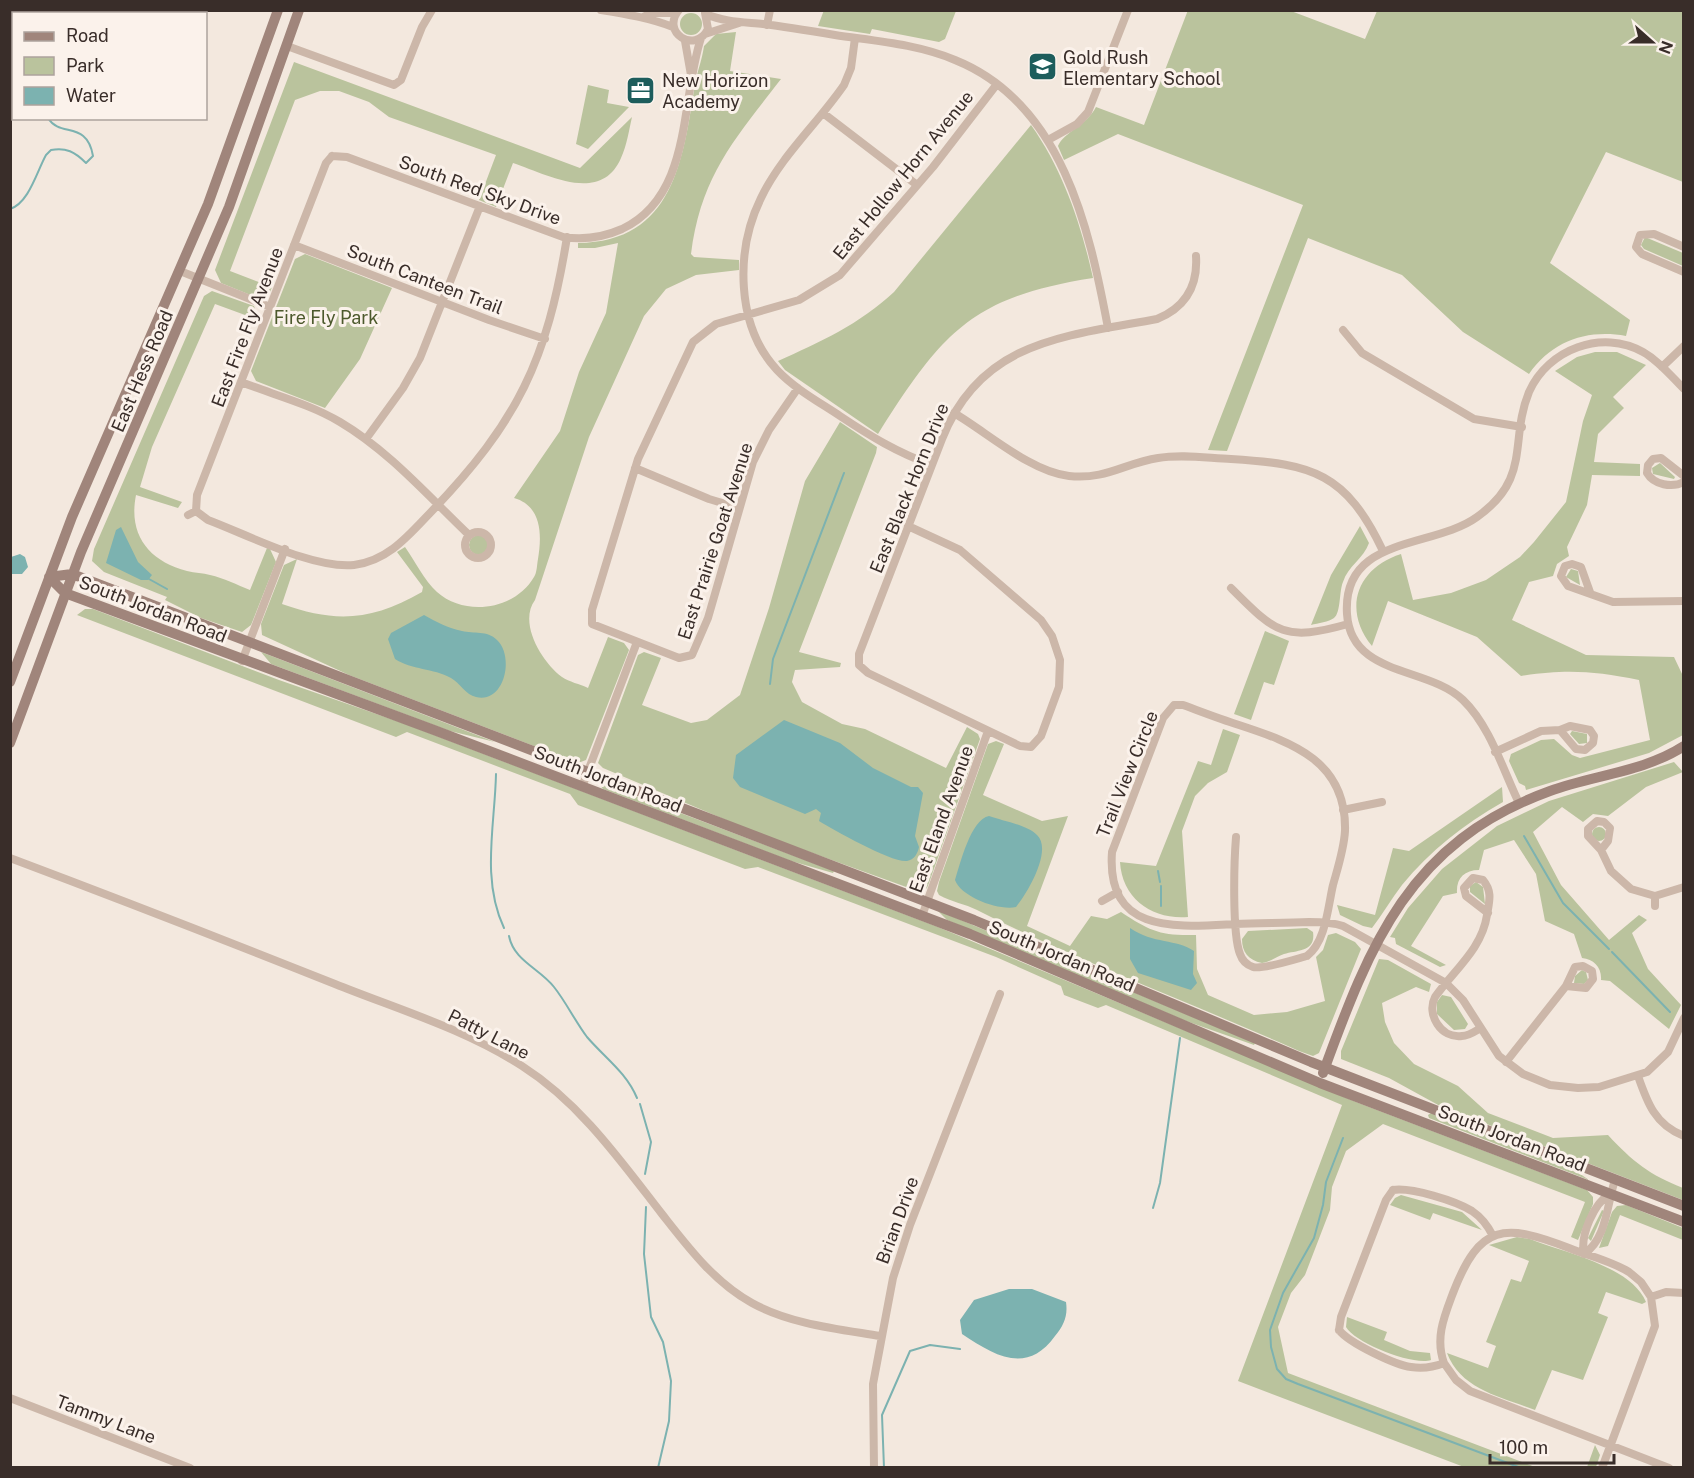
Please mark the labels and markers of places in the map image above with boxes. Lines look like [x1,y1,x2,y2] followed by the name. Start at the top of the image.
[1063,47,1221,89] place label: Gold Rush Elementary School
[1026,51,1058,83] school or university icon: Gold Rush Elementary School
[662,70,768,112] place label: New Horizon Academy
[625,74,657,106] office icon: New Horizon Academy

